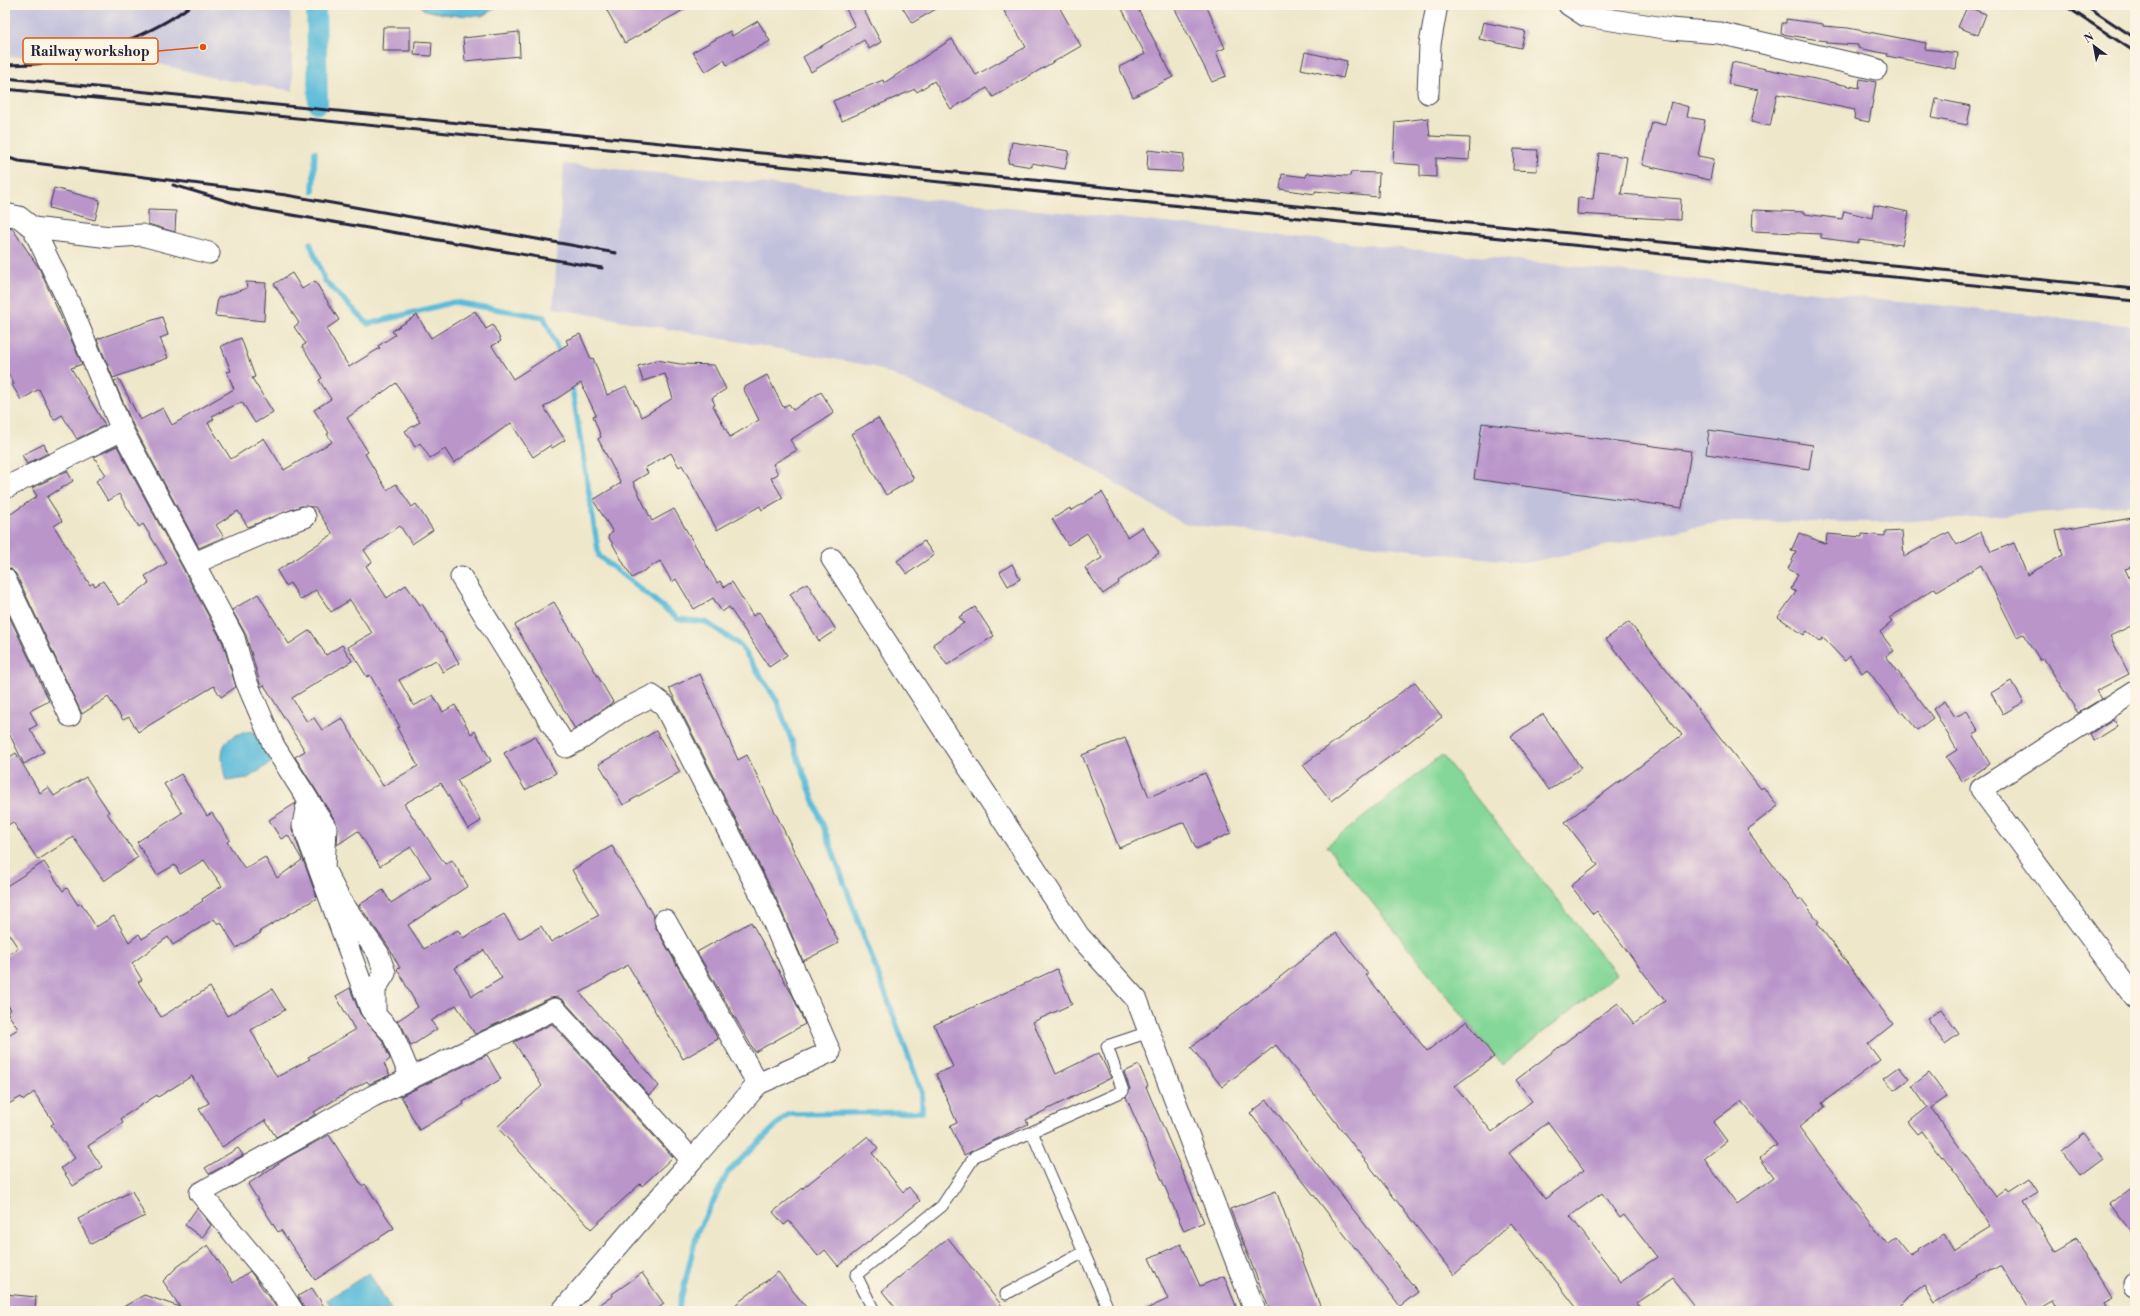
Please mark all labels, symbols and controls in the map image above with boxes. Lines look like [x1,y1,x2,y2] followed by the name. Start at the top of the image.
[2074,26,2114,66] north arrow
[2082,30,2097,47] text: N
[23,38,158,64] callout: Railway workshop
[30,43,150,61] text: Railway workshop

